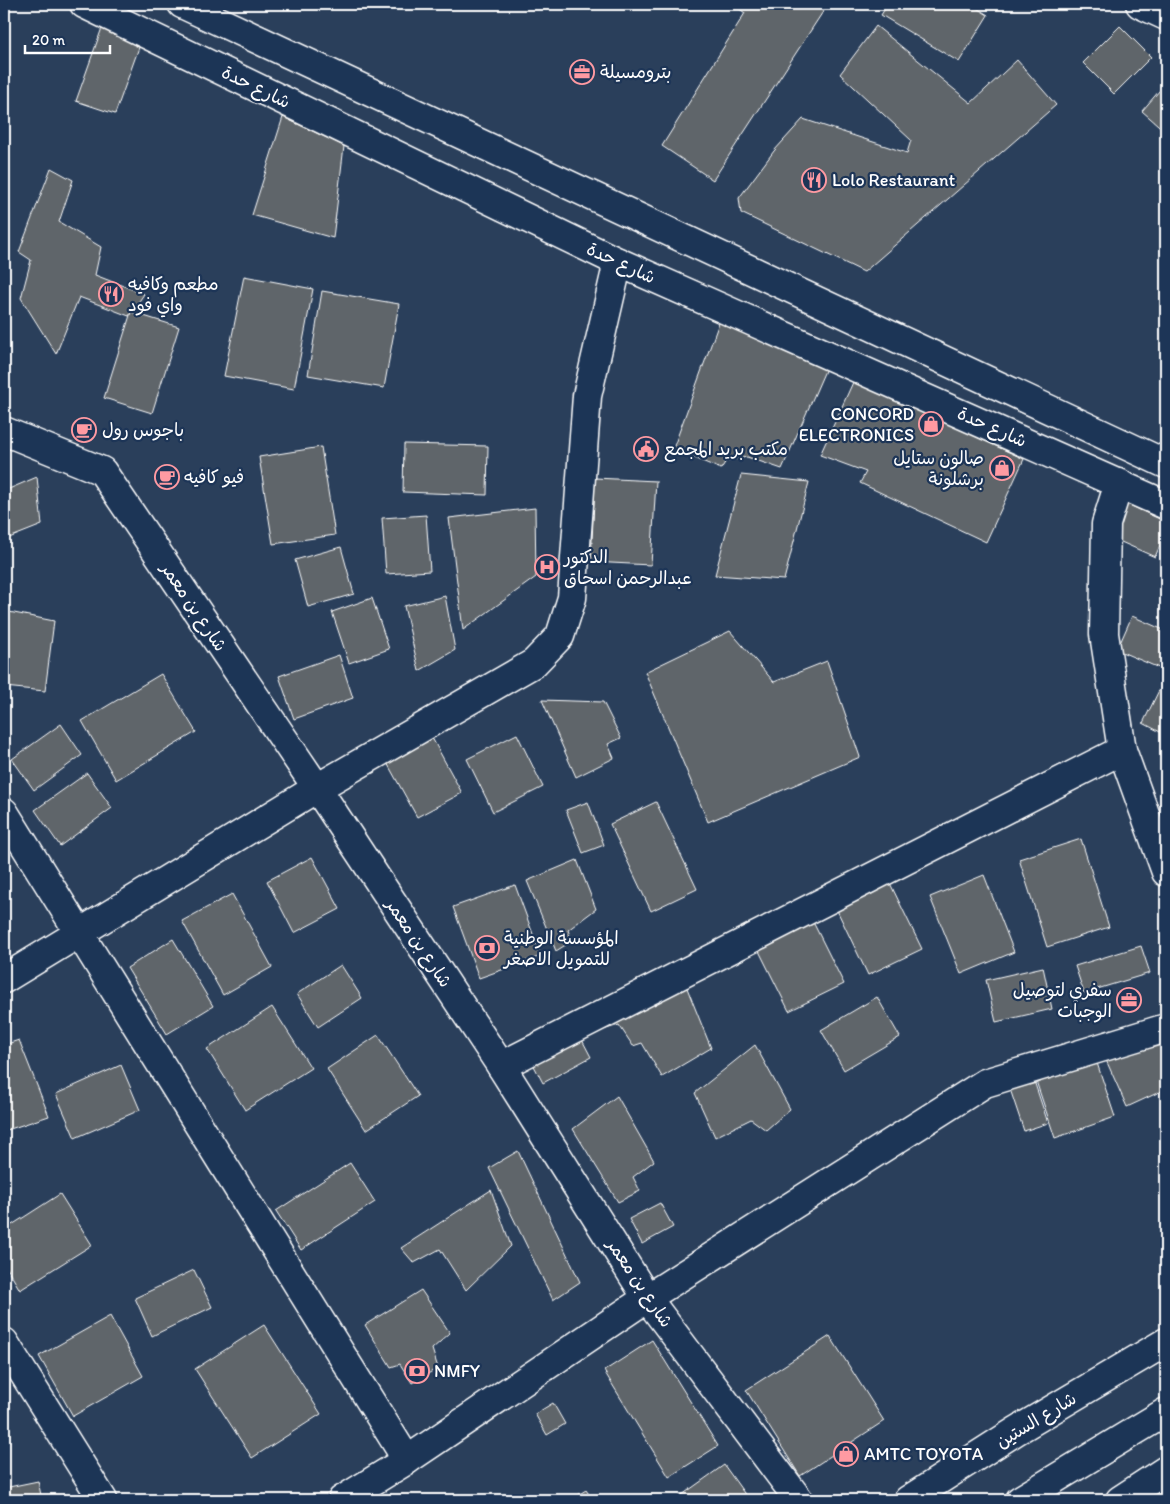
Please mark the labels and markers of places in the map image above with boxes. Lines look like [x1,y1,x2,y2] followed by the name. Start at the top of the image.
[569,59,595,85] office icon: بترومسيلة
[600,61,672,83] place label: بترومسيلة
[801,167,827,193] restaurant icon: Lolo Restaurant
[832,169,955,191] place label: Lolo Restaurant
[128,273,219,318] place label: مطعم وكافيه واي فود
[98,281,124,307] restaurant icon: مطعم وكافيه واي فود
[799,403,914,446] place label: CONCORD ELECTRONICS
[918,411,944,437] shop icon: CONCORD ELECTRONICS
[71,417,97,443] cafe icon: باجوس رول
[102,419,184,441] place label: باجوس رول
[633,436,659,462] public building icon: مكتب بريد المجمع
[664,438,788,462] place label: مكتب بريد المجمع
[893,447,984,490] place label: صالون ستايل برشلونة
[989,455,1015,481] shop icon: صالون ستايل برشلونة
[154,464,180,490] cafe icon: فيو كافيه
[184,466,244,488] place label: فيو كافيه
[562,546,692,589] place label: الدكتور عبدالرحمن اسحاق
[534,554,560,580] hospital icon: الدكتور عبدالرحمن اسحاق
[502,927,619,971] place label: المؤسسة الوطنية للتمويل الاصغر
[474,935,500,961] bank icon: المؤسسة الوطنية للتمويل الاصغر
[1013,979,1112,1023] place label: سفري لتوصيل الوجبات
[1116,987,1142,1013] office icon: سفري لتوصيل الوجبات
[404,1358,430,1384] bank icon: NMFY
[434,1360,481,1382] place label: NMFY
[833,1441,859,1467] shop icon: AMTC TOYOTA
[864,1443,984,1465] place label: AMTC TOYOTA

